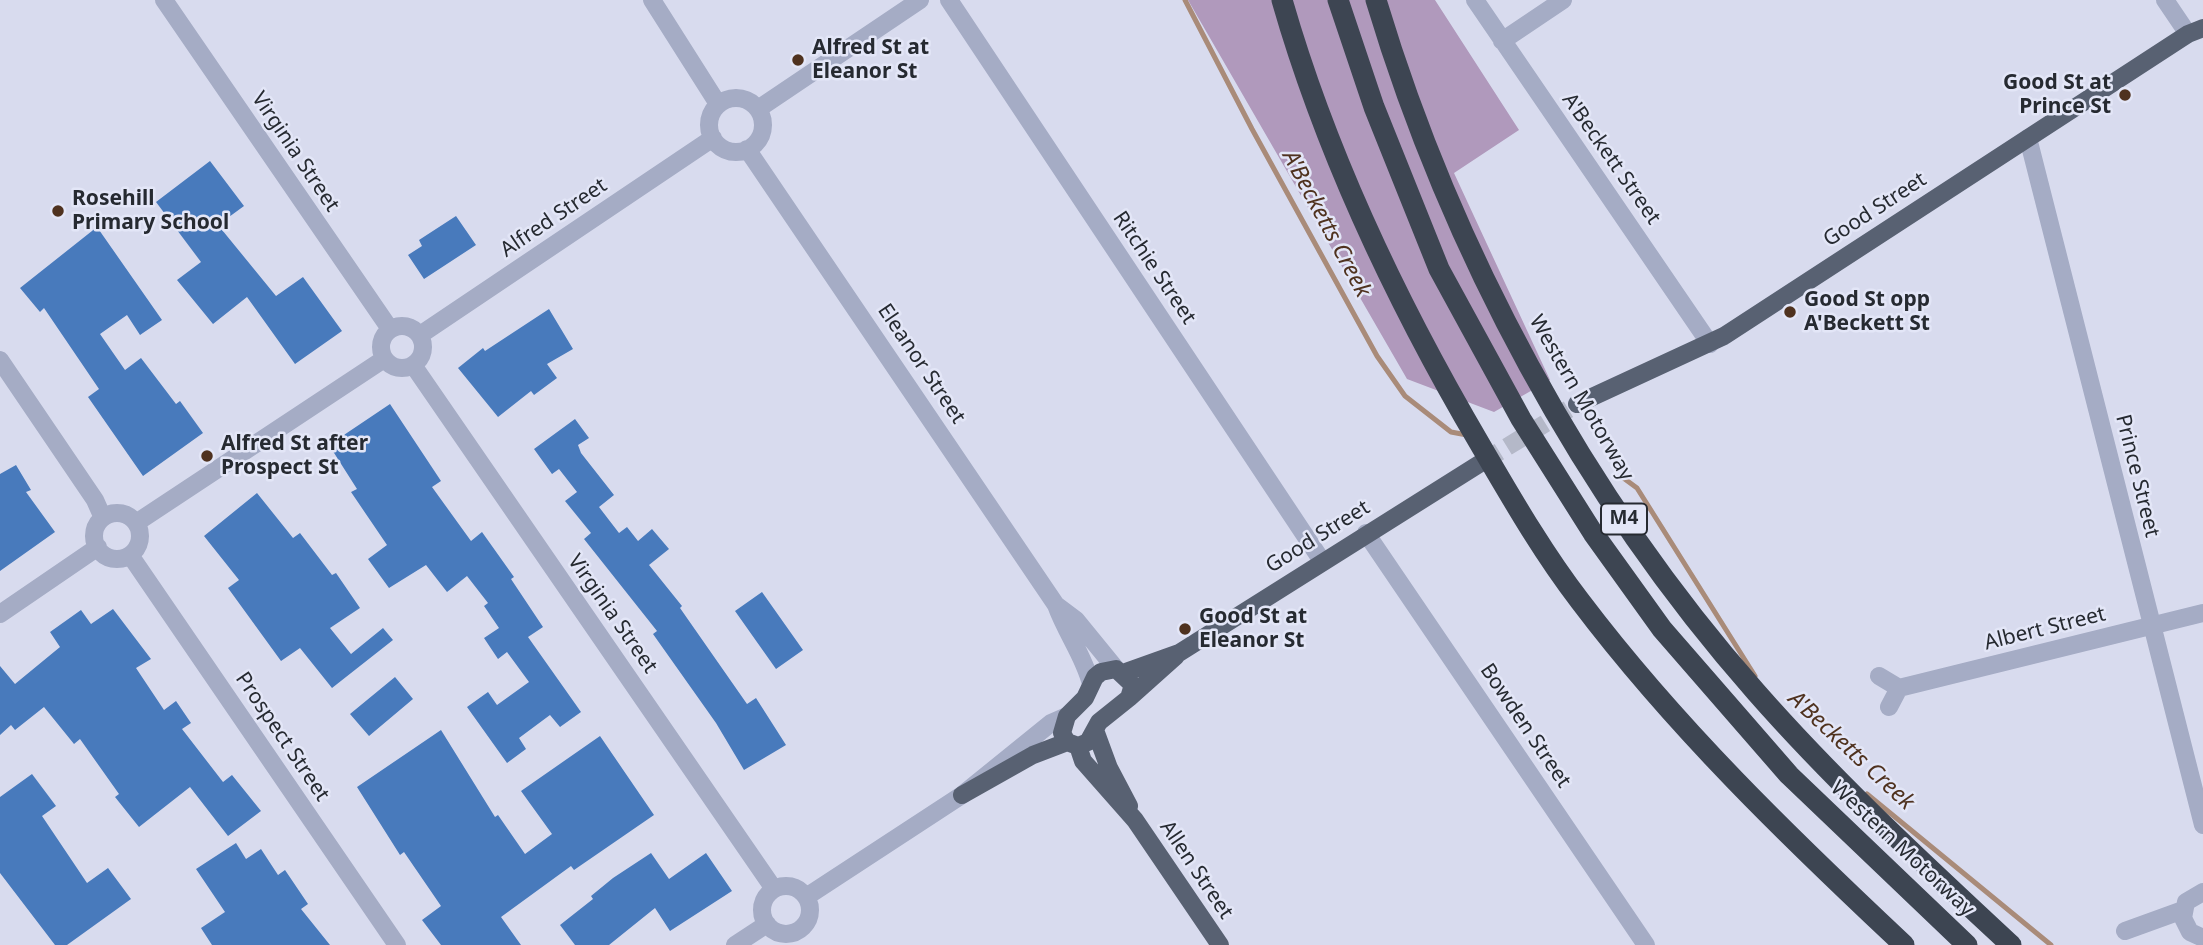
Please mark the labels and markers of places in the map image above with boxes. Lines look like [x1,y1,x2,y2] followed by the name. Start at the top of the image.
[812,35,929,85] place label: Alfred St at Eleanor St
[790,52,806,68] marker: Alfred St at Eleanor St
[2003,70,2111,120] place label: Good St at Prince St
[2117,87,2133,103] marker: Good St at Prince St
[72,186,229,236] place label: Rosehill Primary School
[50,203,66,219] marker: Rosehill Primary School
[1804,287,1930,337] place label: Good St opp A'Beckett St
[1782,304,1798,320] marker: Good St opp A'Beckett St
[221,431,368,481] place label: Alfred St after Prospect St
[199,448,215,464] marker: Alfred St after Prospect St
[1199,604,1307,654] place label: Good St at Eleanor St
[1177,621,1193,637] marker: Good St at Eleanor St

